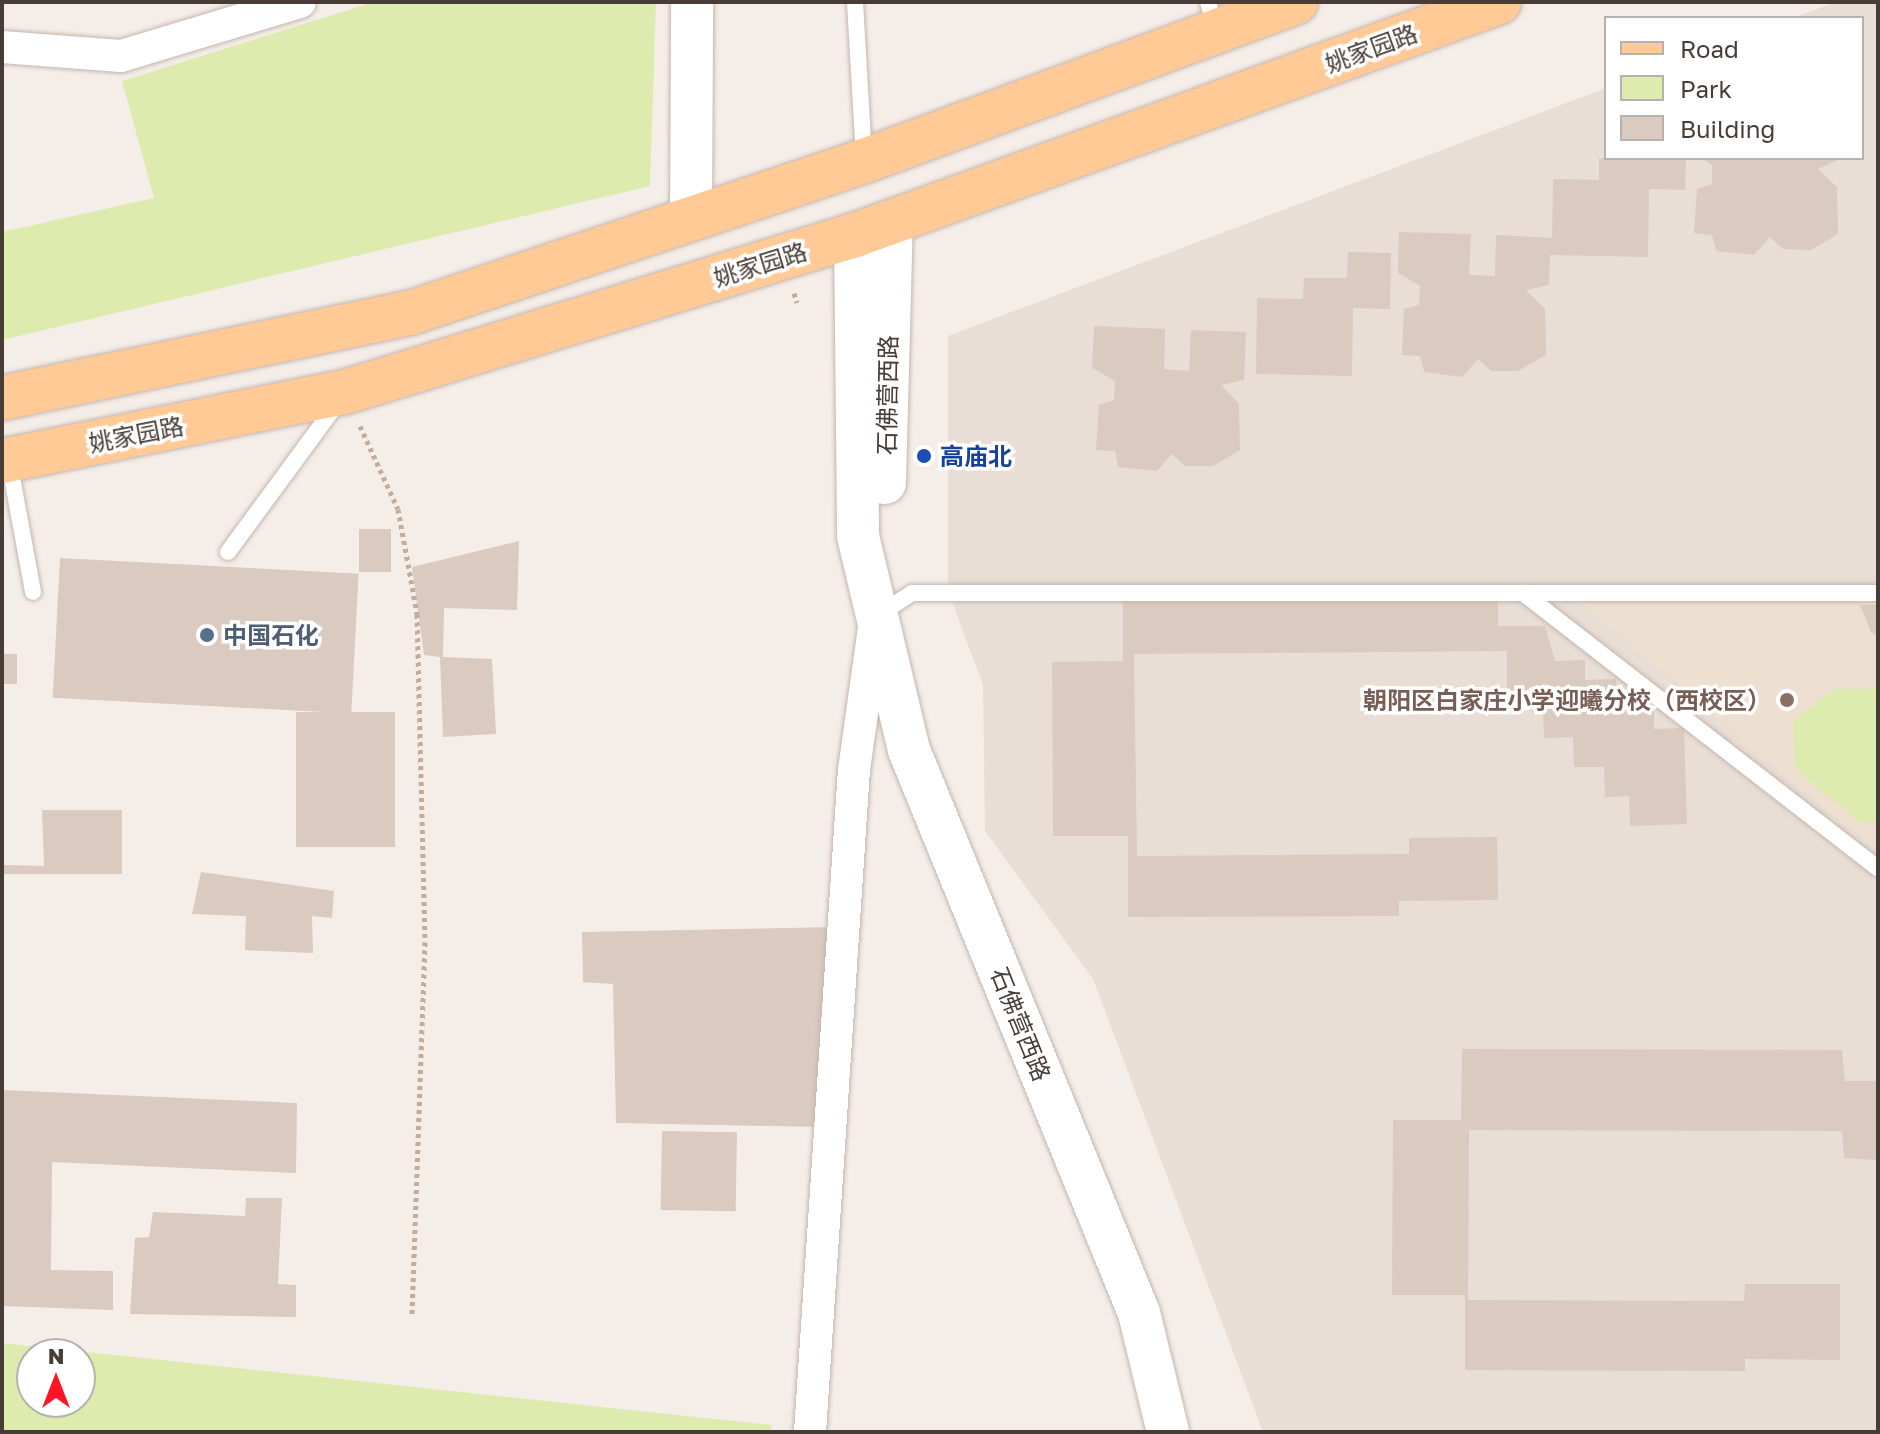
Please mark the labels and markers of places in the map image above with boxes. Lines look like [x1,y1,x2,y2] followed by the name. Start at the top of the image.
[940,442,1012,470] place label: 高庙北
[915,447,933,465] marker: 高庙北
[223,621,319,649] place label: 中国石化
[198,626,216,644] marker: 中国石化
[1363,686,1771,714] place label: 朝阳区白家庄小学迎曦分校（西校区）
[1778,691,1796,709] marker: 朝阳区白家庄小学迎曦分校（西校区）

